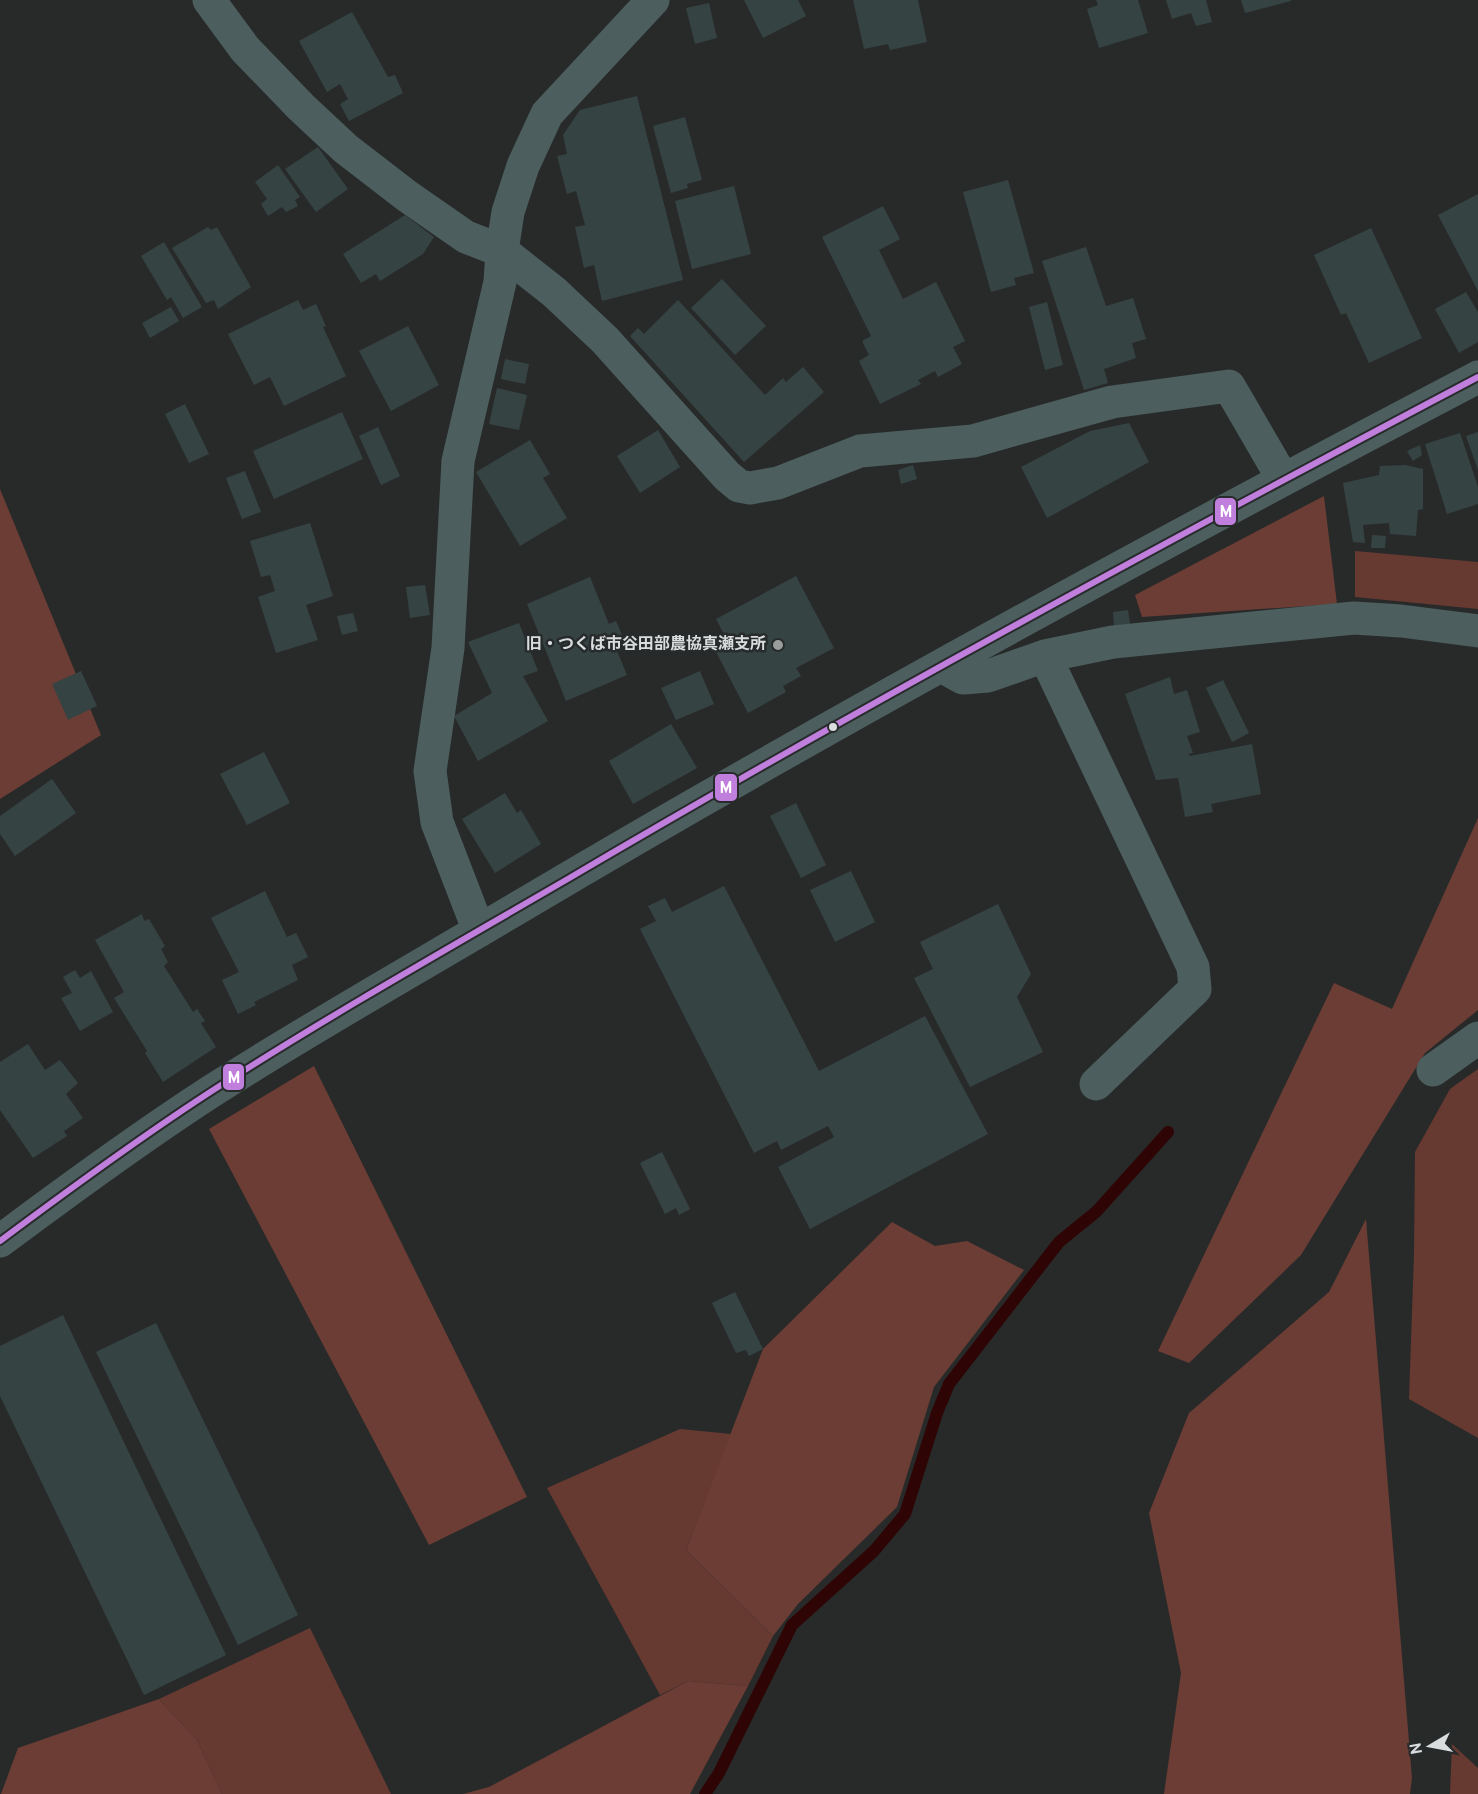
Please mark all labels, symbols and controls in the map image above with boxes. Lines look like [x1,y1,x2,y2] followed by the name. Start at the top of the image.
[1214,497,1237,526] line badge: M
[1220,503,1232,523] text: M
[526,635,766,655] place label: 旧・つくば市谷田部農協真瀬支所
[771,638,785,652] marker: 旧・つくば市谷田部農協真瀬支所
[827,721,839,733] unlabelled marker
[714,773,738,802] line badge: M
[720,779,732,799] text: M
[222,1063,245,1091] line badge: M
[228,1069,240,1089] text: M
[1400,1716,1460,1776] north arrow
[1406,1741,1428,1756] text: N

